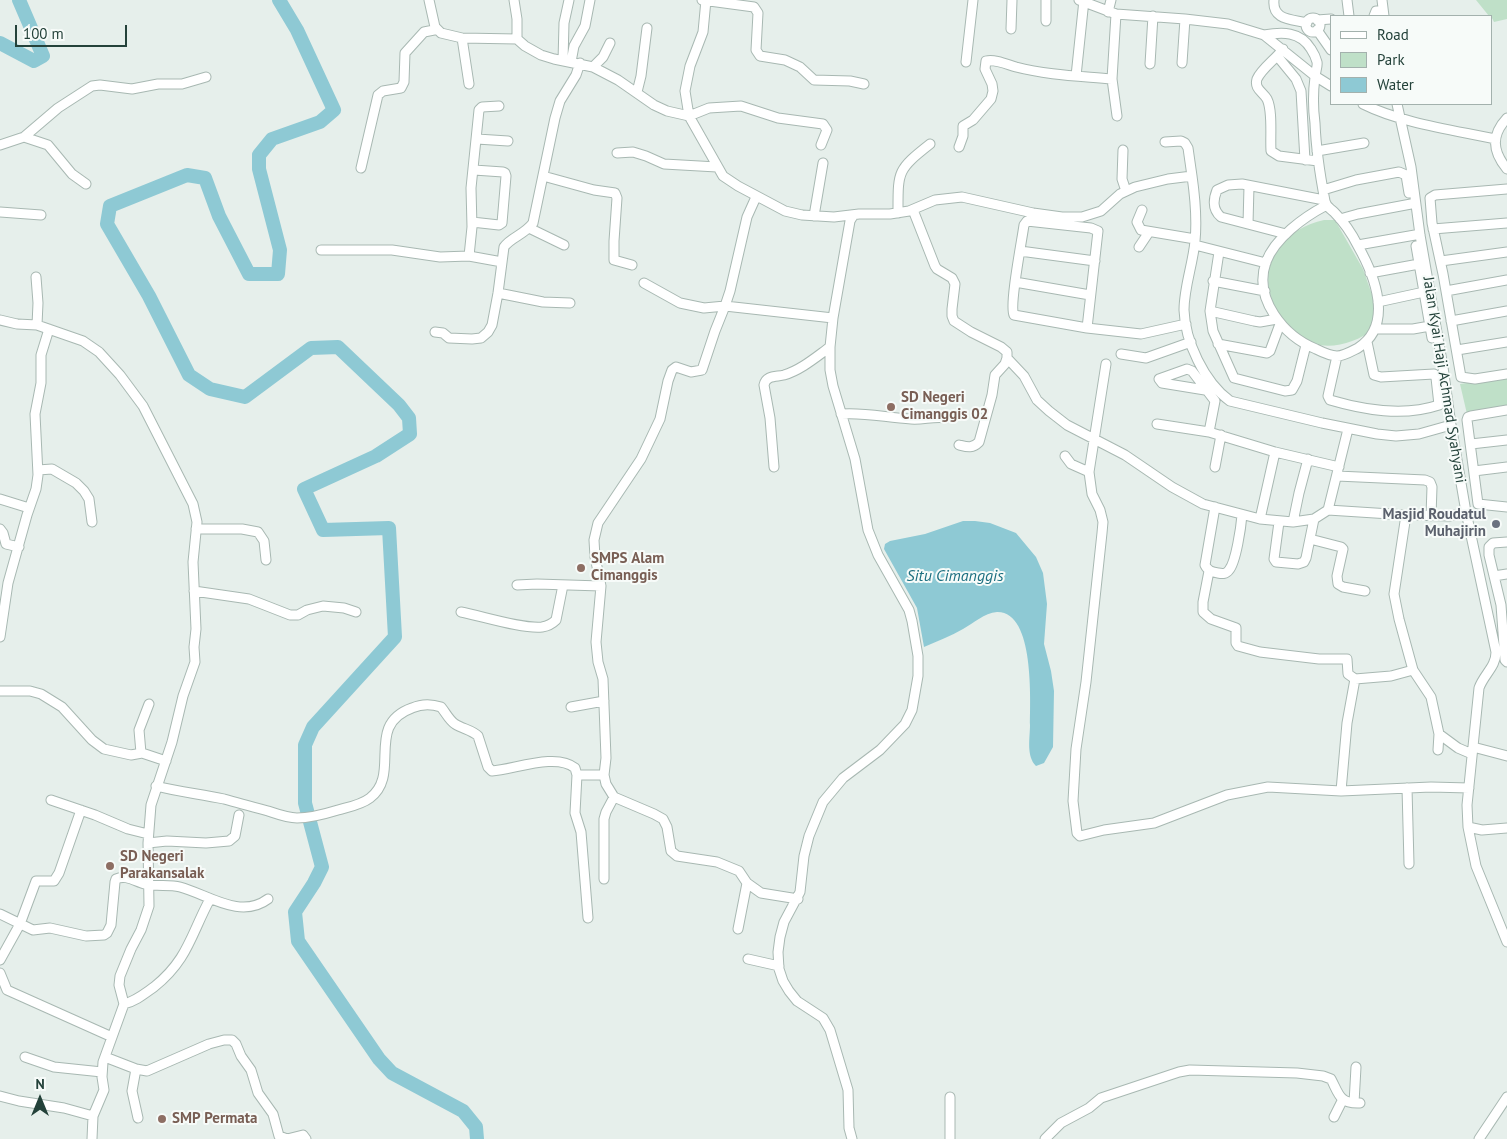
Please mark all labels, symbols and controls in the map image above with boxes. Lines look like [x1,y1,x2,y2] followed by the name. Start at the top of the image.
[18,15,130,47] scale bar
[1330,15,1492,105] legend
[23,24,64,43] text: 100 m
[1377,25,1409,44] text: Road
[1377,50,1405,69] text: Park
[1377,75,1414,94] text: Water
[1419,276,1469,484] street label: Jalan Kyai Haji Achmad Syahyani
[901,389,988,424] place label: SD Negeri Cimanggis 02
[885,401,897,413] marker: SD Negeri Cimanggis 02
[1383,506,1486,541] place label: Masjid Roudatul Muhajirin
[1490,518,1502,530] marker: Masjid Roudatul Muhajirin
[591,550,664,585] place label: SMPS Alam Cimanggis
[575,562,587,574] marker: SMPS Alam Cimanggis
[906,566,1004,586] water label: Situ Cimanggis
[120,848,204,883] place label: SD Negeri Parakansalak
[104,860,116,872] marker: SD Negeri Parakansalak
[15,1074,65,1124] north arrow
[35,1075,45,1093] text: N
[172,1110,257,1128] place label: SMP Permata
[156,1113,168,1125] marker: SMP Permata

